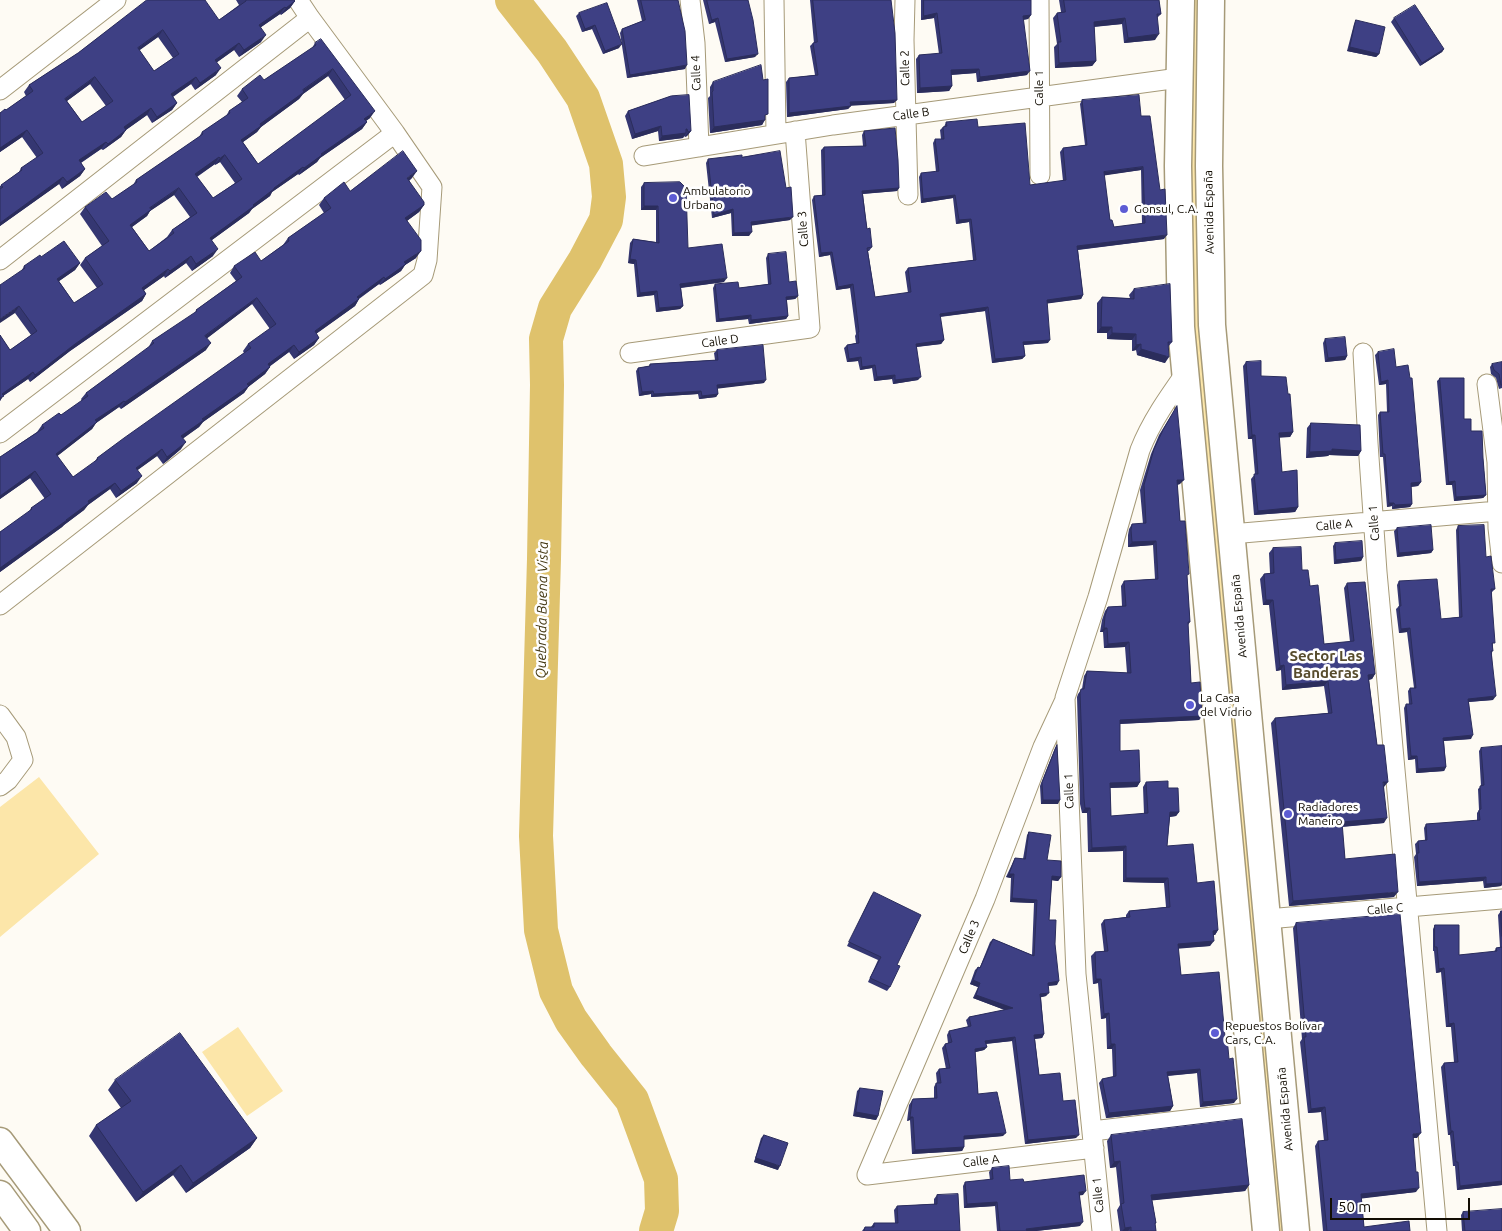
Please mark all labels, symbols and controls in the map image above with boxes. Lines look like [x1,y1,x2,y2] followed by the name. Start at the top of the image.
[897,50,913,86] street label: Calle 2
[688,55,704,91] street label: Calle 4
[1032,70,1046,106] street label: Calle 1
[892,104,930,124] street label: Calle B
[1201,170,1217,254] street label: Avenida España
[683,184,751,212] place label: Ambulatorio Urbano
[667,192,679,204] marker: Ambulatorio Urbano
[1134,202,1199,216] place label: Gonsul, C.A.
[1118,203,1130,215] marker: Gonsul, C.A.
[795,211,811,247] street label: Calle 3
[700,331,740,351] street label: Calle D
[1366,505,1382,541] street label: Calle 1
[1315,516,1353,534] street label: Calle A
[532,541,552,679] water label: Quebrada Buena Vista
[1228,574,1250,658] street label: Avenida España
[1289,647,1363,682] district label: Sector Las Banderas
[1200,691,1252,719] place label: La Casa del Vidrio
[1184,699,1196,711] marker: La Casa del Vidrio
[1061,773,1077,809] street label: Calle 1
[1298,800,1358,828] place label: Radiadores Maneiro
[1282,808,1294,820] marker: Radiadores Maneiro
[1366,900,1404,918] street label: Calle C
[955,918,983,956] street label: Calle 3
[1225,1019,1322,1047] place label: Repuestos Bolívar Cars, C.A.
[1209,1027,1221,1039] marker: Repuestos Bolívar Cars, C.A.
[1274,1067,1296,1151] street label: Avenida España
[962,1152,1000,1170] street label: Calle A
[1089,1176,1107,1214] street label: Calle 1
[1332,1188,1472,1220] scale bar
[1338,1198,1371,1215] text: 50 m

